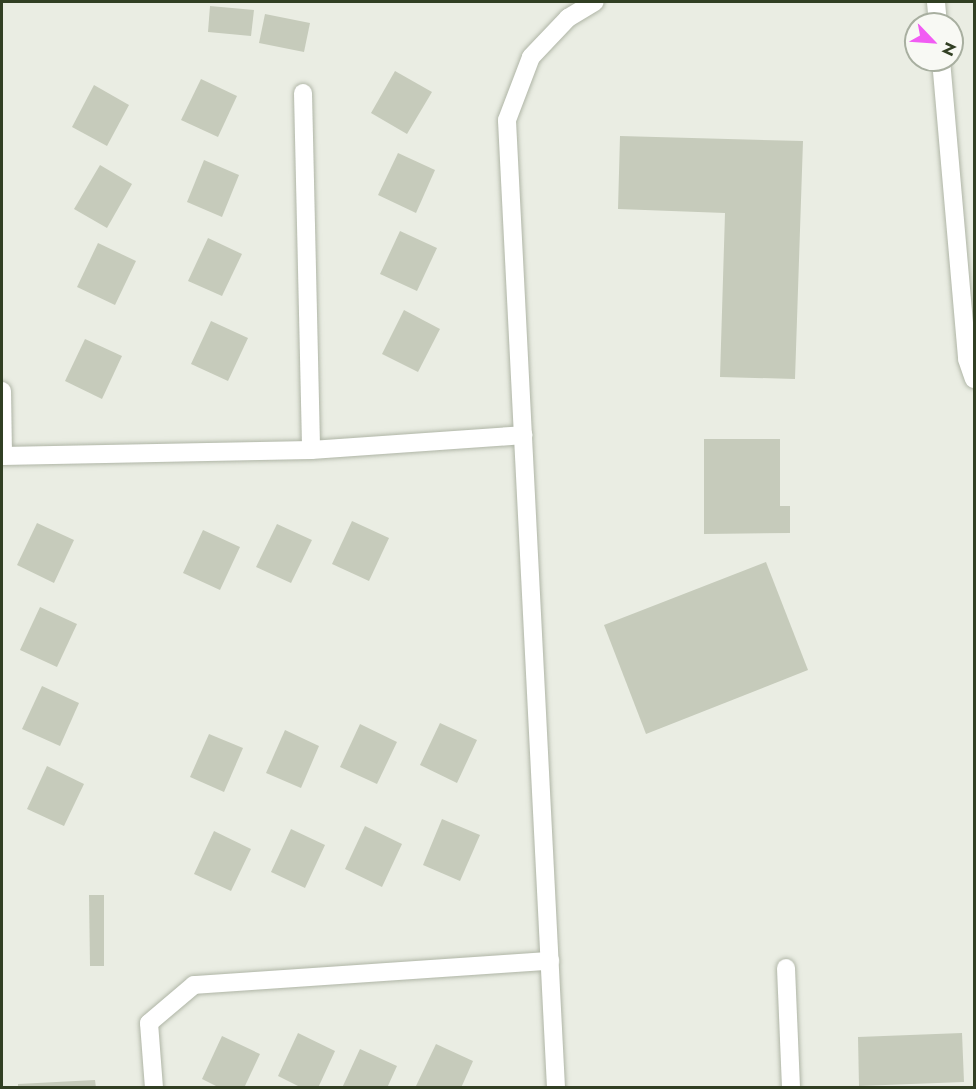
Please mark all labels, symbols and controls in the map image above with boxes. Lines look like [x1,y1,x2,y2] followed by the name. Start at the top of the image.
[904,12,964,72] north arrow
[936,38,962,60] text: N

